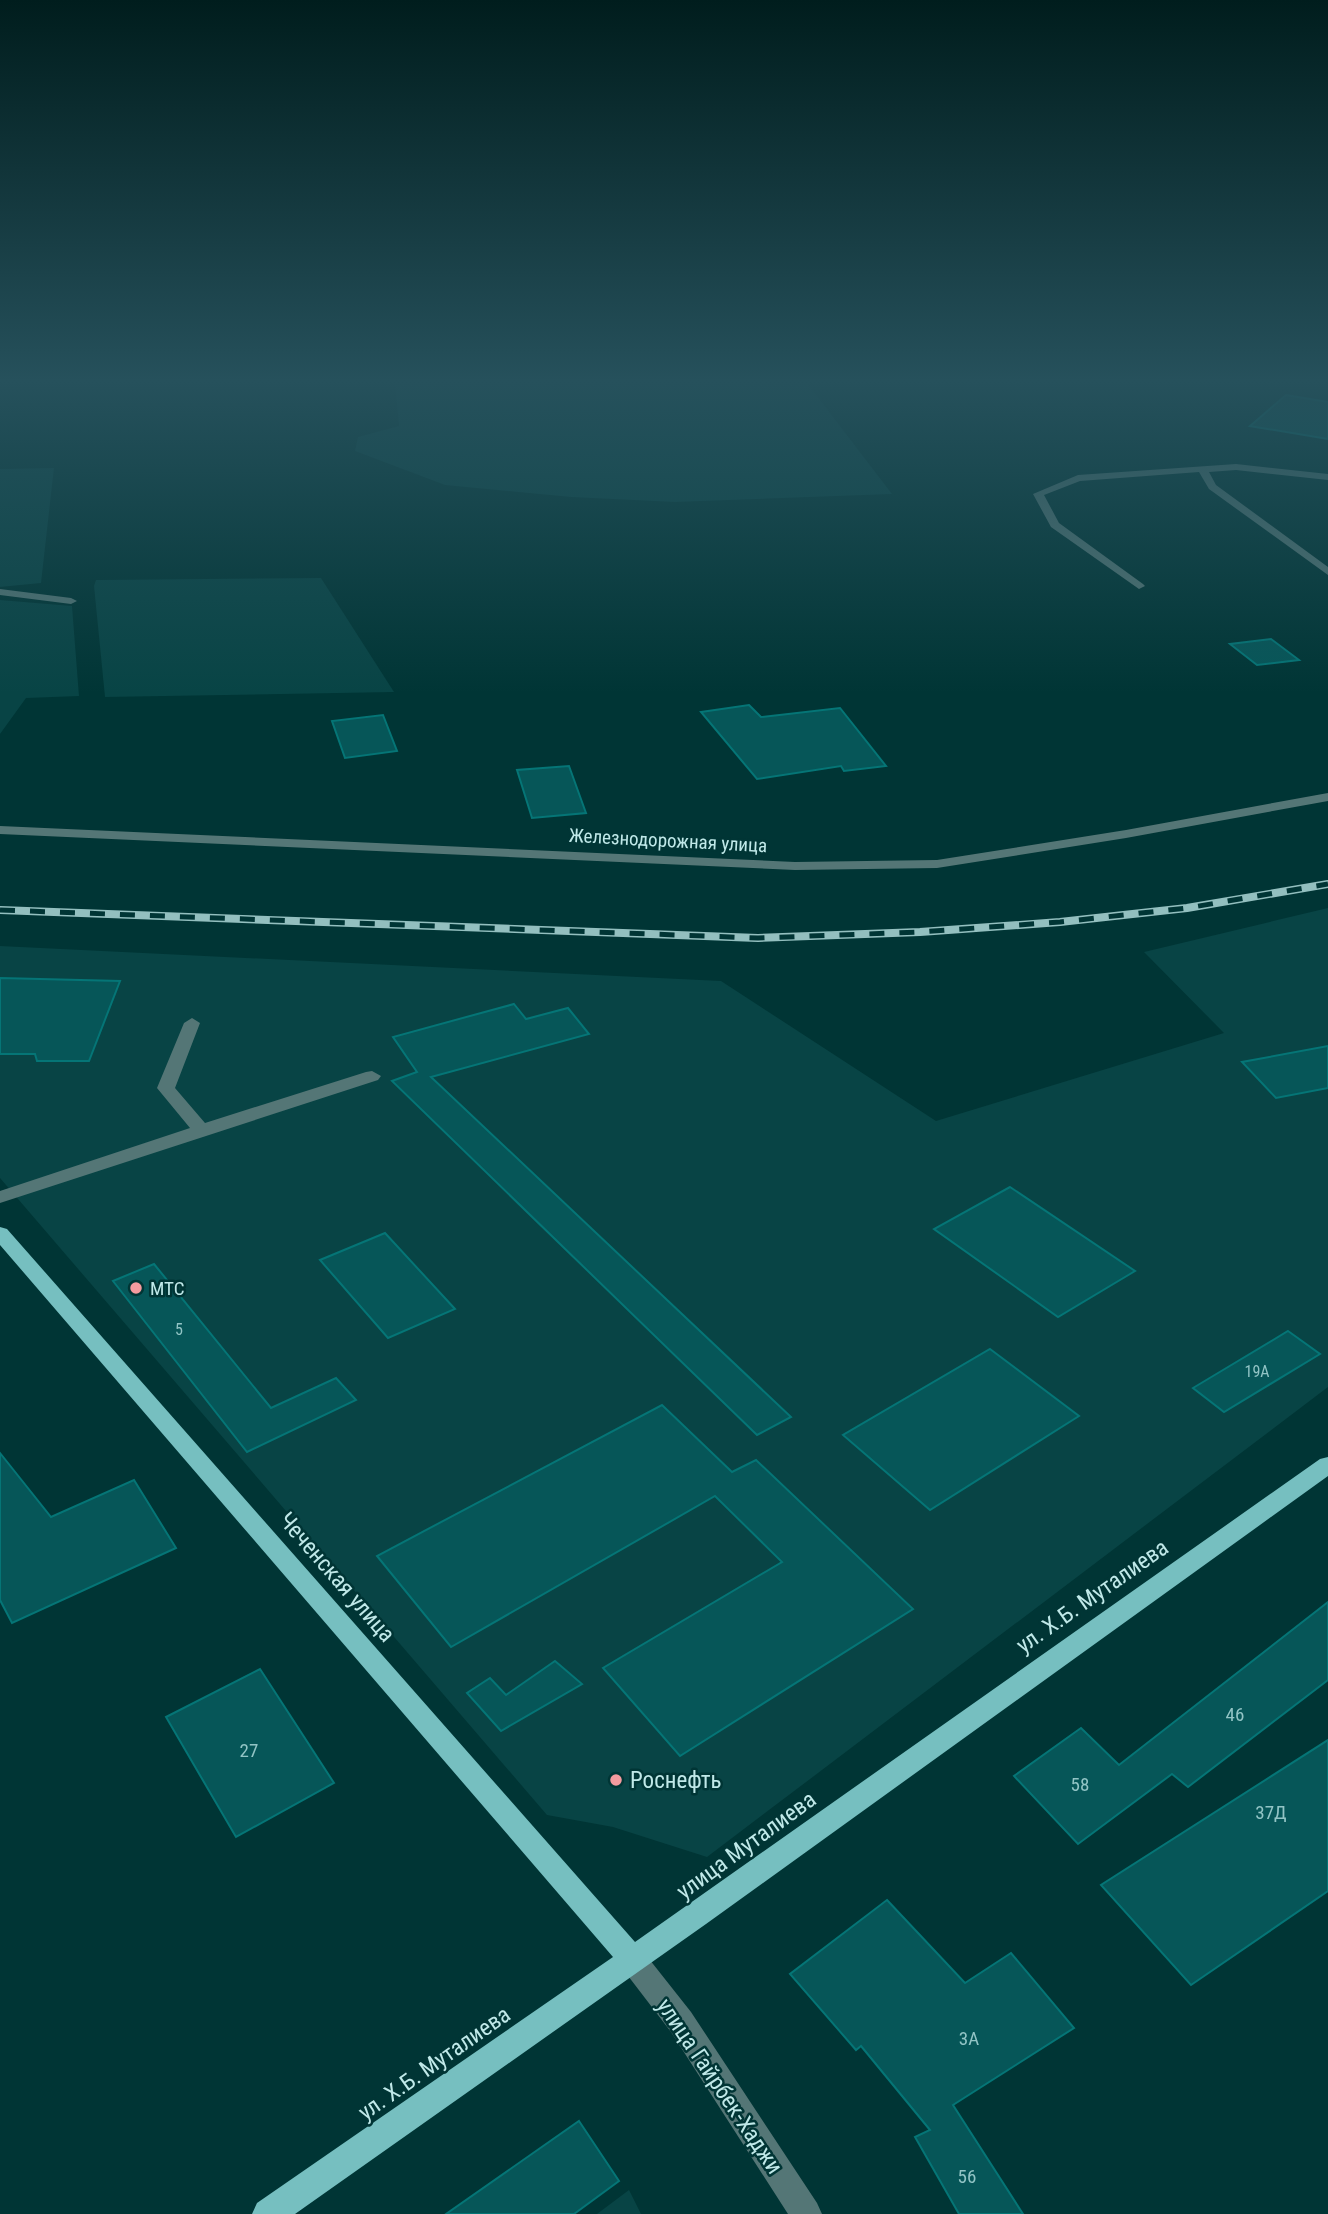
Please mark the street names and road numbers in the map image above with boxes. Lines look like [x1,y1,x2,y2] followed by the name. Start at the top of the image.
[568,824,768,857] street label: Железнодорожная улица
[273,1507,400,1648] street label: Чеченская улица
[1011,1534,1173,1659] street label: ул. Х.Б. Муталиева
[671,1786,821,1905] street label: улица Муталиева
[651,1994,788,2179] street label: улица Гайрбек-Хаджи
[353,2001,515,2126] street label: ул. Х.Б. Муталиева

